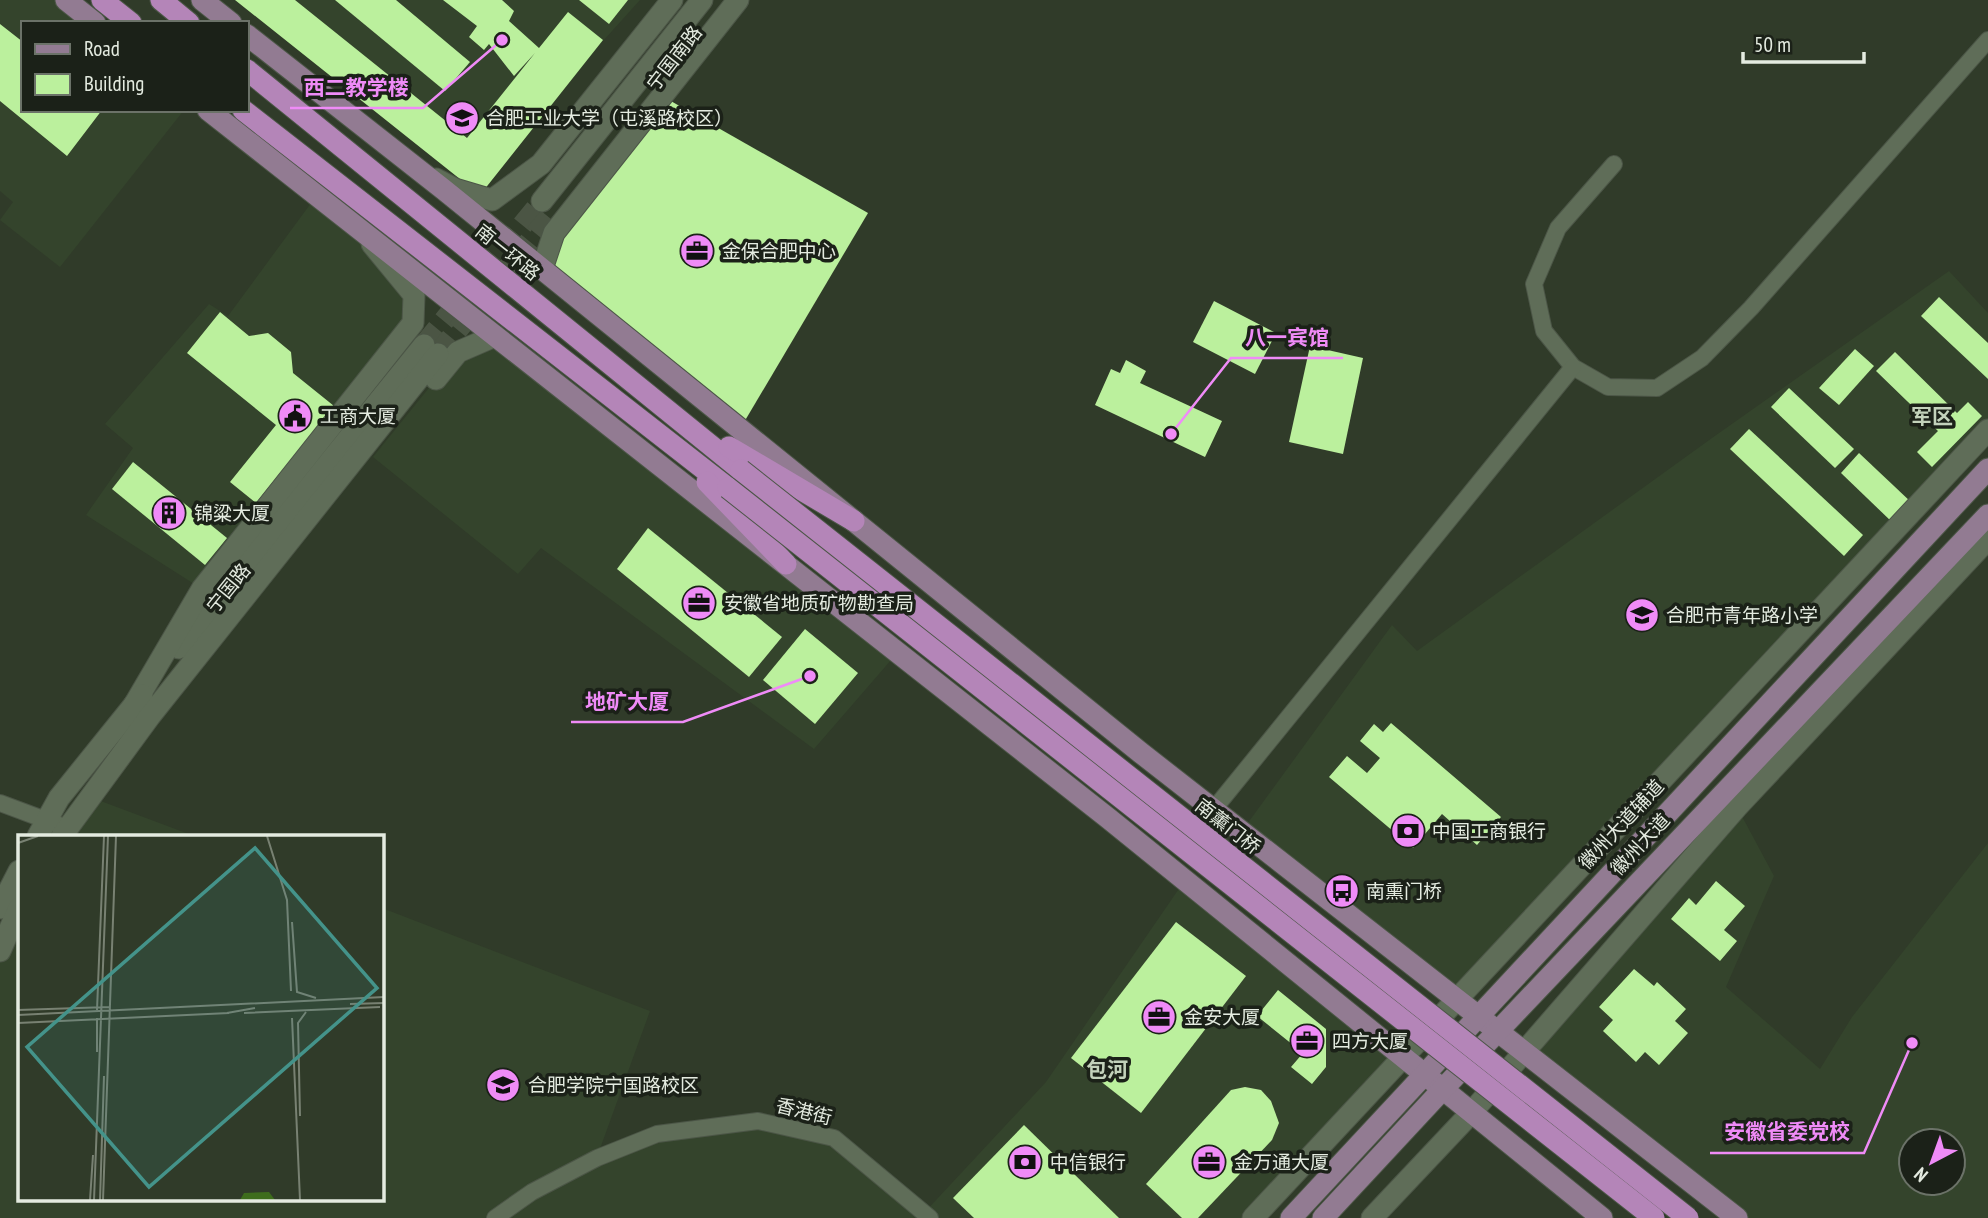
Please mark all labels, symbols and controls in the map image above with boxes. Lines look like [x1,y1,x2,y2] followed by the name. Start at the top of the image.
[21,21,248,112] legend
[641,21,707,95] street label: 宁国南路
[1743,21,1864,65] scale bar
[1754,31,1791,58] text: 50 m
[84,35,120,62] text: Road
[290,66,423,108] callout: 西二教学楼
[84,70,144,97] text: Building
[304,74,409,101] text: 西二教学楼
[443,99,481,137] school or university icon: 合肥工业大学（屯溪路校区）
[486,106,733,130] place label: 合肥工业大学（屯溪路校区）
[471,219,545,285] street label: 南一环路
[678,232,716,270] office icon: 金保合肥中心
[722,239,836,263] place label: 金保合肥中心
[1231,316,1343,358] callout: 八一宾馆
[1245,324,1329,351] text: 八一宾馆
[276,397,314,435] public building icon: 工商大厦
[1911,403,1953,430] district label: 军区
[320,404,396,428] place label: 工商大厦
[150,494,188,532] building icon: 锦粱大厦
[194,501,270,525] place label: 锦粱大厦
[201,558,255,618] street label: 宁国路
[680,584,718,622] office icon: 安徽省地质矿物勘查局
[724,591,914,615] place label: 安徽省地质矿物勘查局
[1623,596,1661,634] school or university icon: 合肥市青年路小学
[1666,603,1818,627] place label: 合肥市青年路小学
[571,680,683,722] callout: 地矿大厦
[585,688,669,715] text: 地矿大厦
[1574,775,1668,873] street label: 徽州大道辅道
[1191,793,1265,859] street label: 南薰门桥
[1606,808,1674,880] street label: 徽州大道
[1389,812,1427,850] bank icon: 中国工商银行
[1432,819,1546,843] place label: 中国工商银行
[18,835,383,1200] inset map
[1323,872,1361,910] bus stop icon: 南熏门桥
[1366,879,1442,903] place label: 南熏门桥
[1140,998,1178,1036] office icon: 金安大厦
[1184,1005,1260,1029] place label: 金安大厦
[1288,1022,1326,1060] office icon: 四方大厦
[1332,1029,1408,1053] place label: 四方大厦
[1086,1056,1128,1083] district label: 包河
[484,1066,522,1104] school or university icon: 合肥学院宁国路校区
[528,1073,699,1097] place label: 合肥学院宁国路校区
[773,1092,835,1130] street label: 香港街
[1710,1111,1864,1153] callout: 安徽省委党校
[1724,1118,1850,1145] text: 安徽省委党校
[1897,1127,1967,1197] north arrow
[1006,1143,1044,1181] bank icon: 中信银行
[1190,1143,1228,1181] office icon: 金万通大厦
[1050,1150,1126,1174] place label: 中信银行
[1234,1150,1329,1174] place label: 金万通大厦
[1909,1162,1933,1187] text: N

